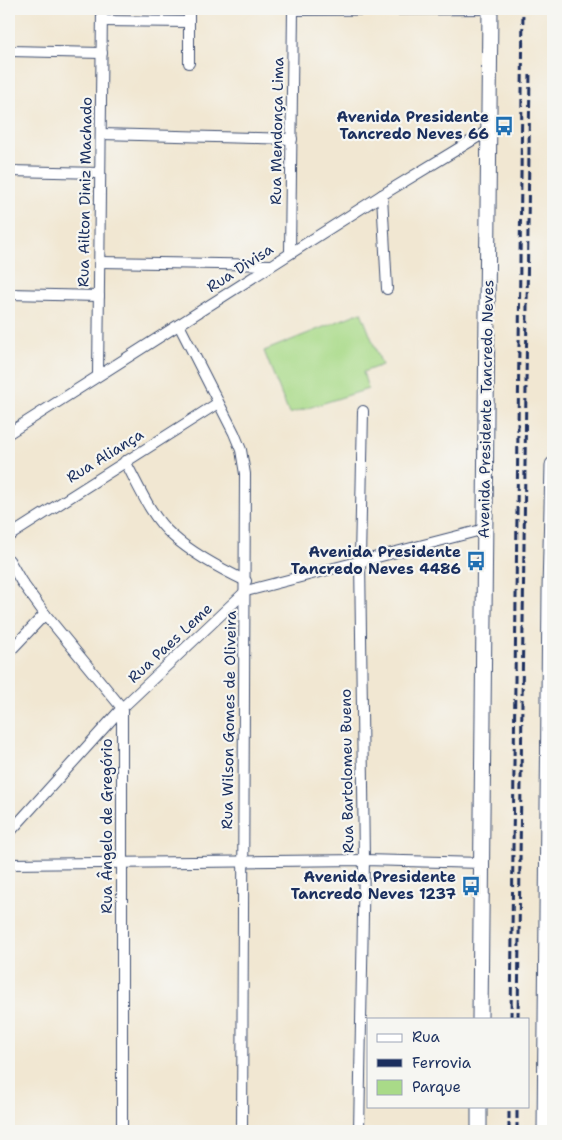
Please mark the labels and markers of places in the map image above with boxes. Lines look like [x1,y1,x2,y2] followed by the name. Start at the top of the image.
[336,107,489,144] place label: Avenida Presidente Tancredo Neves 66
[493,115,515,137] bus stop icon: Avenida Presidente Tancredo Neves 66
[291,542,461,579] place label: Avenida Presidente Tancredo Neves 4486
[465,550,487,572] bus stop icon: Avenida Presidente Tancredo Neves 4486
[291,867,456,904] place label: Avenida Presidente Tancredo Neves 1237
[460,875,482,897] bus stop icon: Avenida Presidente Tancredo Neves 1237

